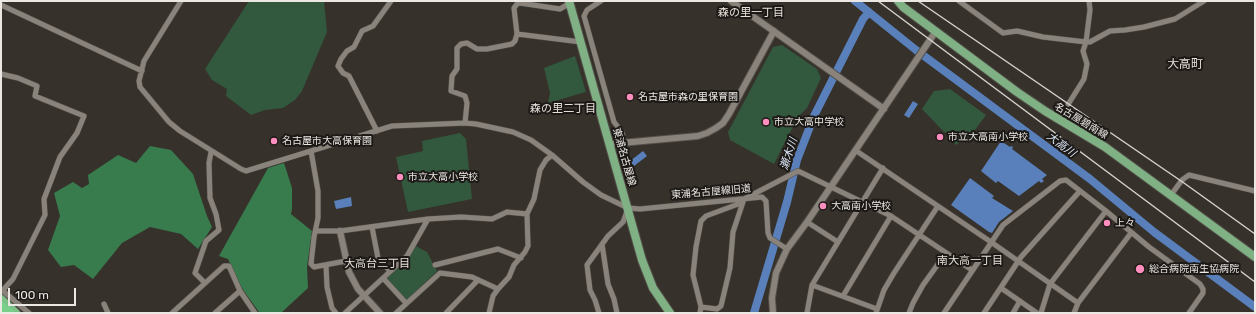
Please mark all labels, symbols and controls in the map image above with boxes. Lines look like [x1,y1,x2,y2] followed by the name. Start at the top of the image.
[718,6,784,20] district label: 森の里一丁目
[1167,58,1203,72] district label: 大高町
[638,91,738,103] place label: 名古屋市森の里保育園
[625,92,635,102] marker: 名古屋市森の里保育園
[1052,100,1110,142] street label: 名古屋碧南線
[530,102,596,116] district label: 森の里二丁目
[774,116,844,128] place label: 市立大高中学校
[761,117,771,127] marker: 市立大高中学校
[610,127,638,187] street label: 東浦名古屋線
[1044,130,1078,160] water label: 大高川
[948,131,1028,143] place label: 市立大高南小学校
[935,132,945,142] marker: 市立大高南小学校
[282,135,372,147] place label: 名古屋市大高保育園
[269,136,279,146] marker: 名古屋市大高保育園
[778,136,800,172] water label: 瀬木川
[408,171,478,183] place label: 市立大高小学校
[395,172,405,182] marker: 市立大高小学校
[671,183,751,201] street label: 東浦名古屋線旧道
[831,200,891,212] place label: 大高南小学校
[818,201,828,211] marker: 大高南小学校
[1115,217,1135,229] place label: 上々
[1102,218,1112,228] marker: 上々
[937,254,1003,268] district label: 南大高一丁目
[344,257,410,271] district label: 大高台三丁目
[1134,263,1146,275] marker: 総合病院南生協病院
[1149,263,1239,275] place label: 総合病院南生協病院
[10,280,78,306] scale bar
[15,288,49,302] text: 100 m

